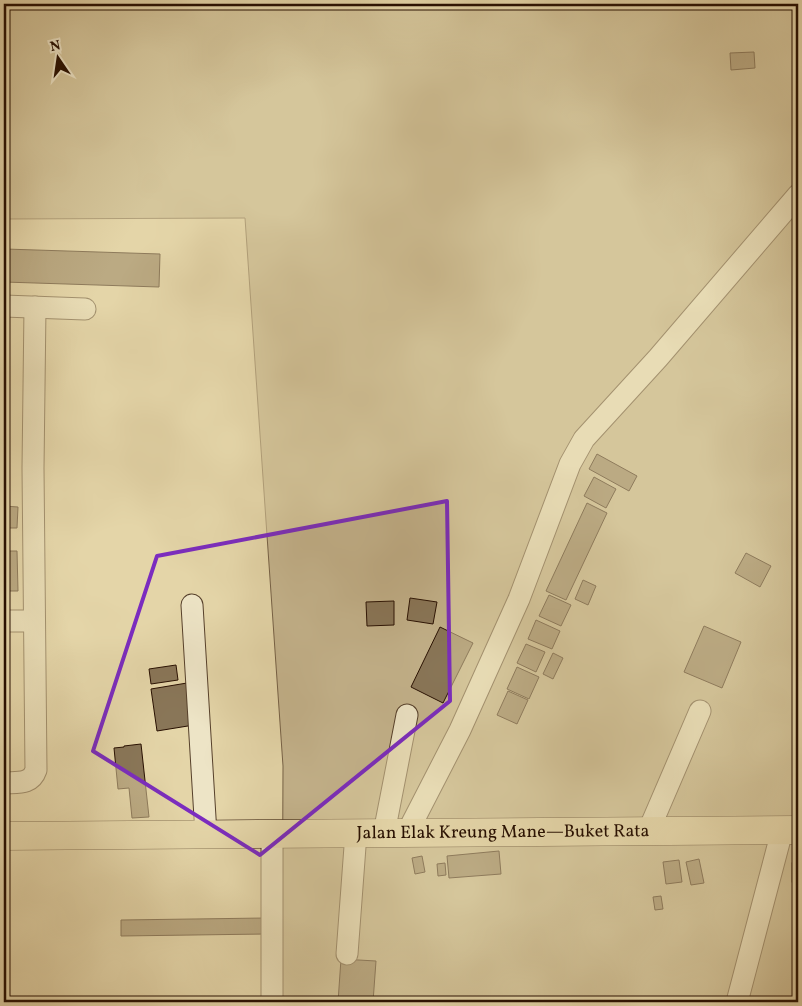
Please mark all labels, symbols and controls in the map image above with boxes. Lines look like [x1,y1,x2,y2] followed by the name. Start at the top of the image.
[32,32,82,82] north arrow
[48,36,63,57] text: N
[356,819,650,846] street label: Jalan Elak Kreung Mane—Buket Rata

